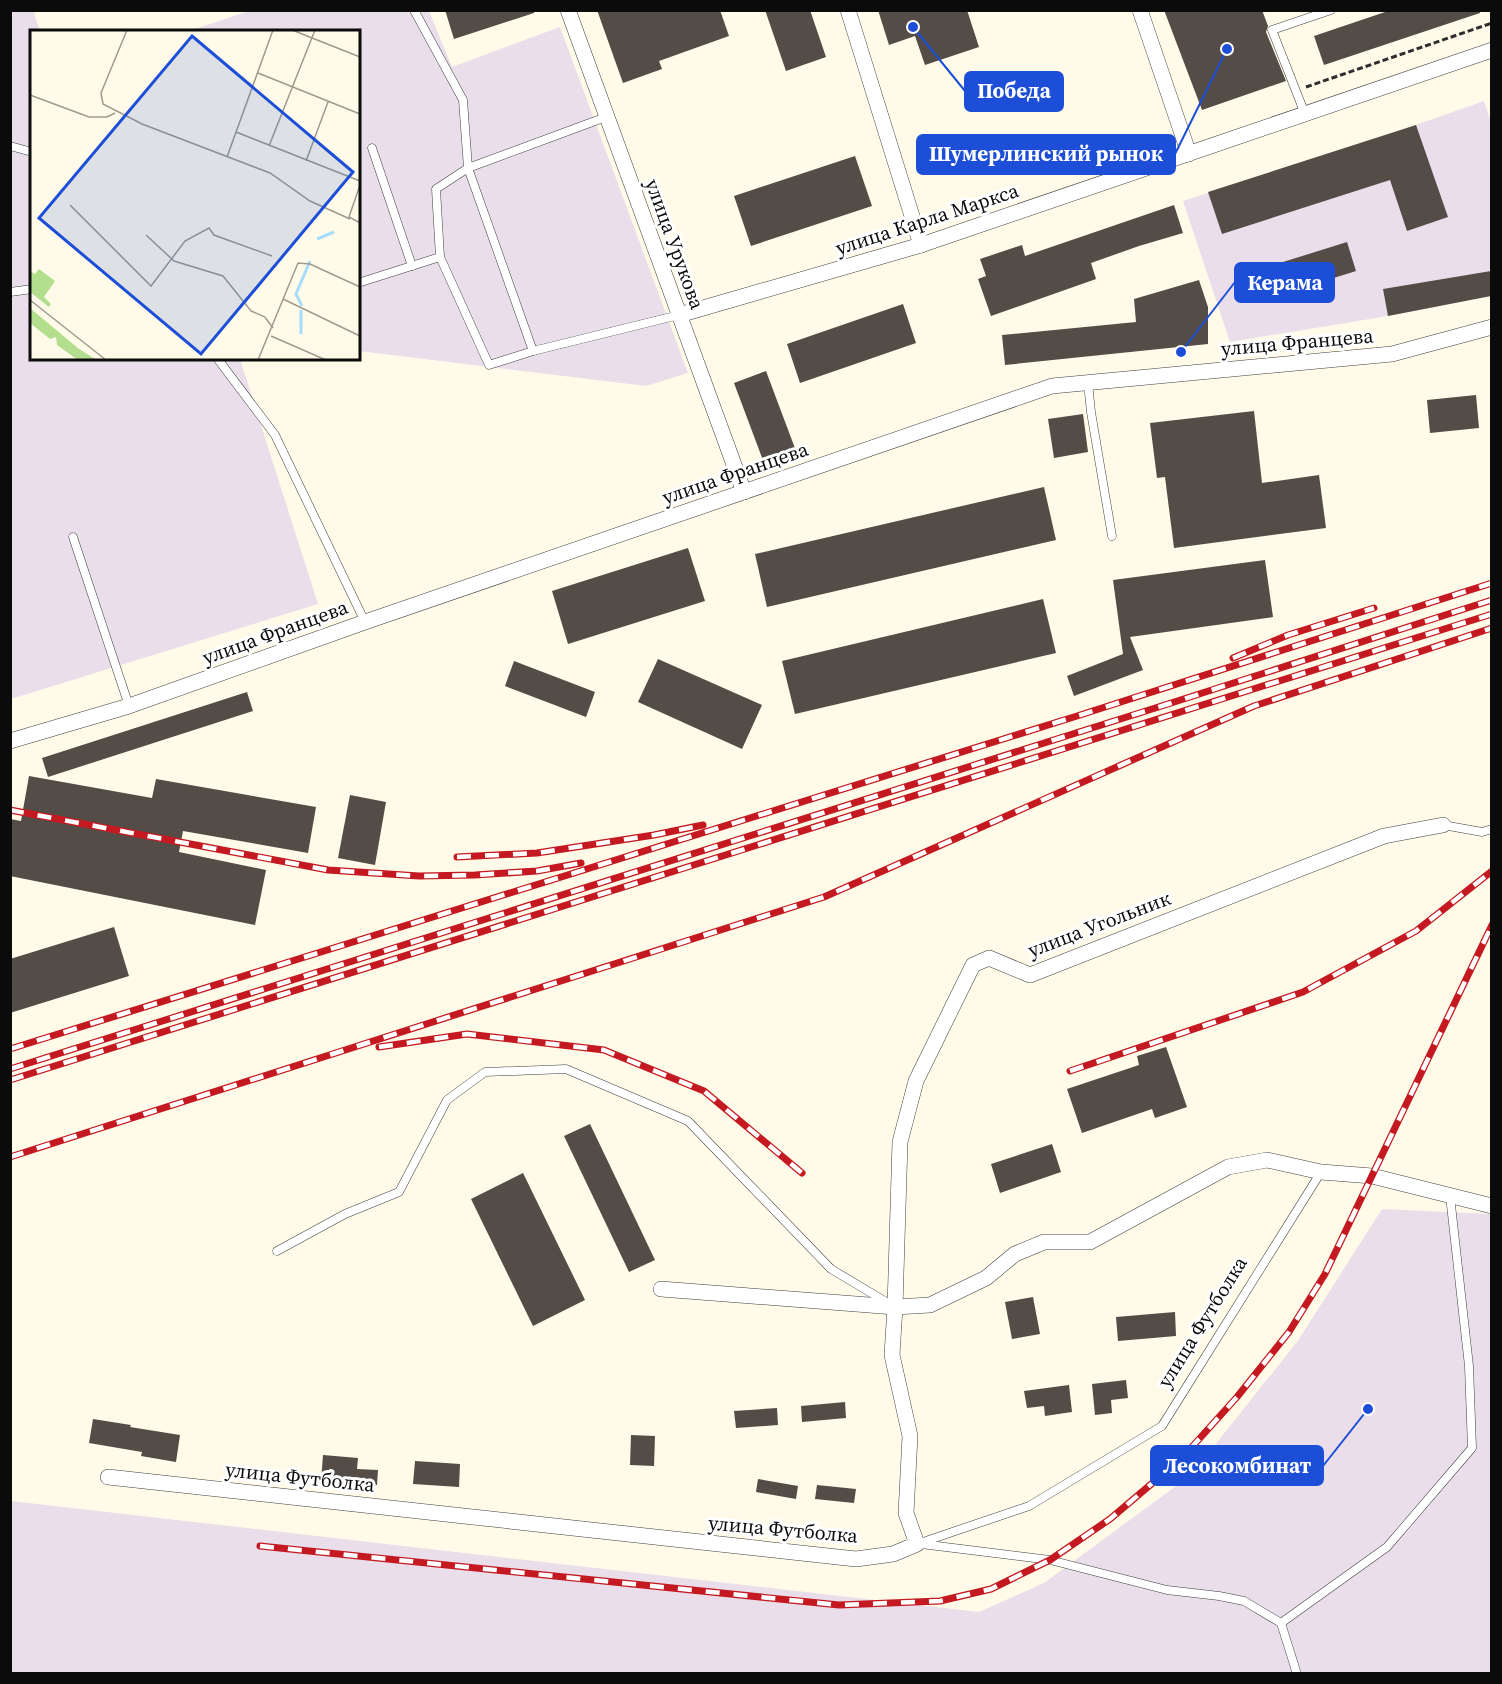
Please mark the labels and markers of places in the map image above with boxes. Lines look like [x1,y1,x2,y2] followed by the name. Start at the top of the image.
[965,72,1063,111] callout: Победа
[917,135,1175,174] callout: Шумерлинский рынок
[1235,263,1334,302] callout: Керама
[1151,1446,1323,1485] callout: Лесокомбинат

